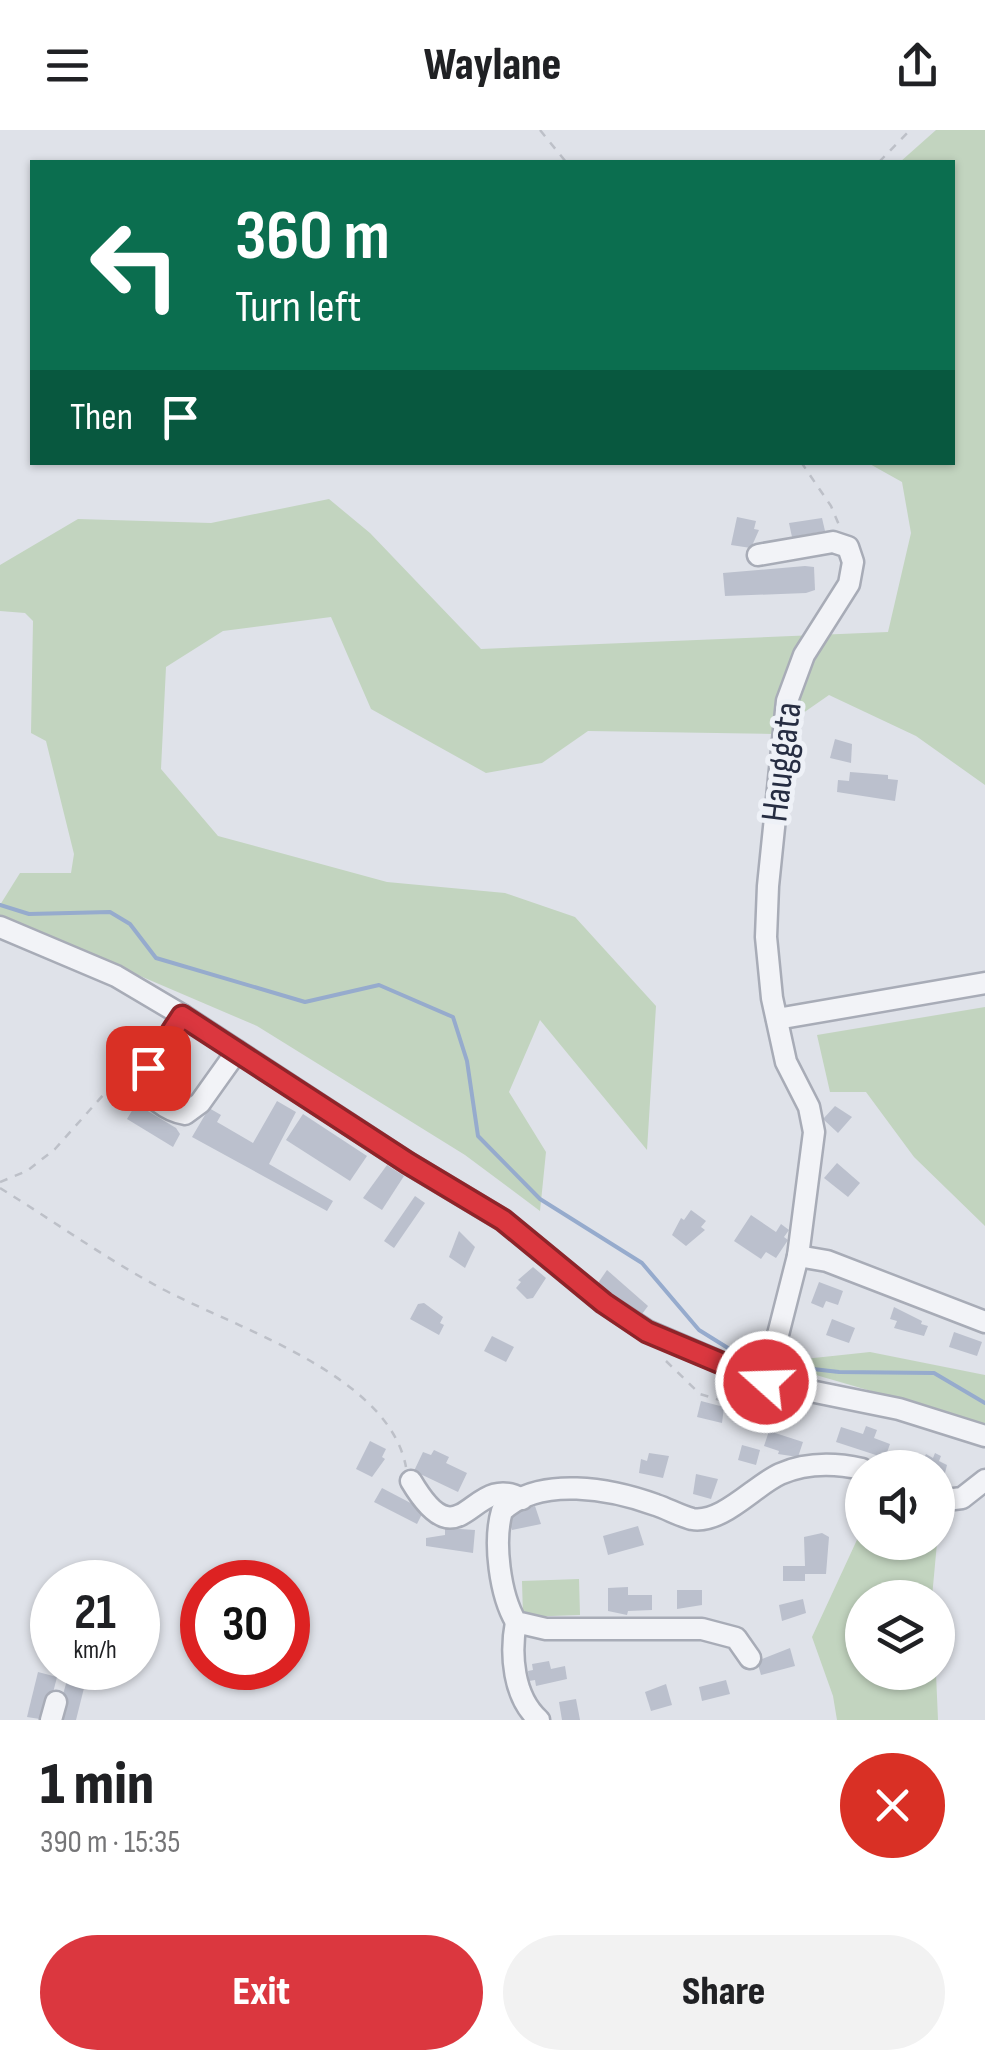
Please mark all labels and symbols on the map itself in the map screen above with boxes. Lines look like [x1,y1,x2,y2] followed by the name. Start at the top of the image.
[752,700,812,824] street label: Hauggata
[106,1026,191,1111] pin
[714,1330,818,1434] position arrow
[180,1560,310,1690] speed limit sign: 30

